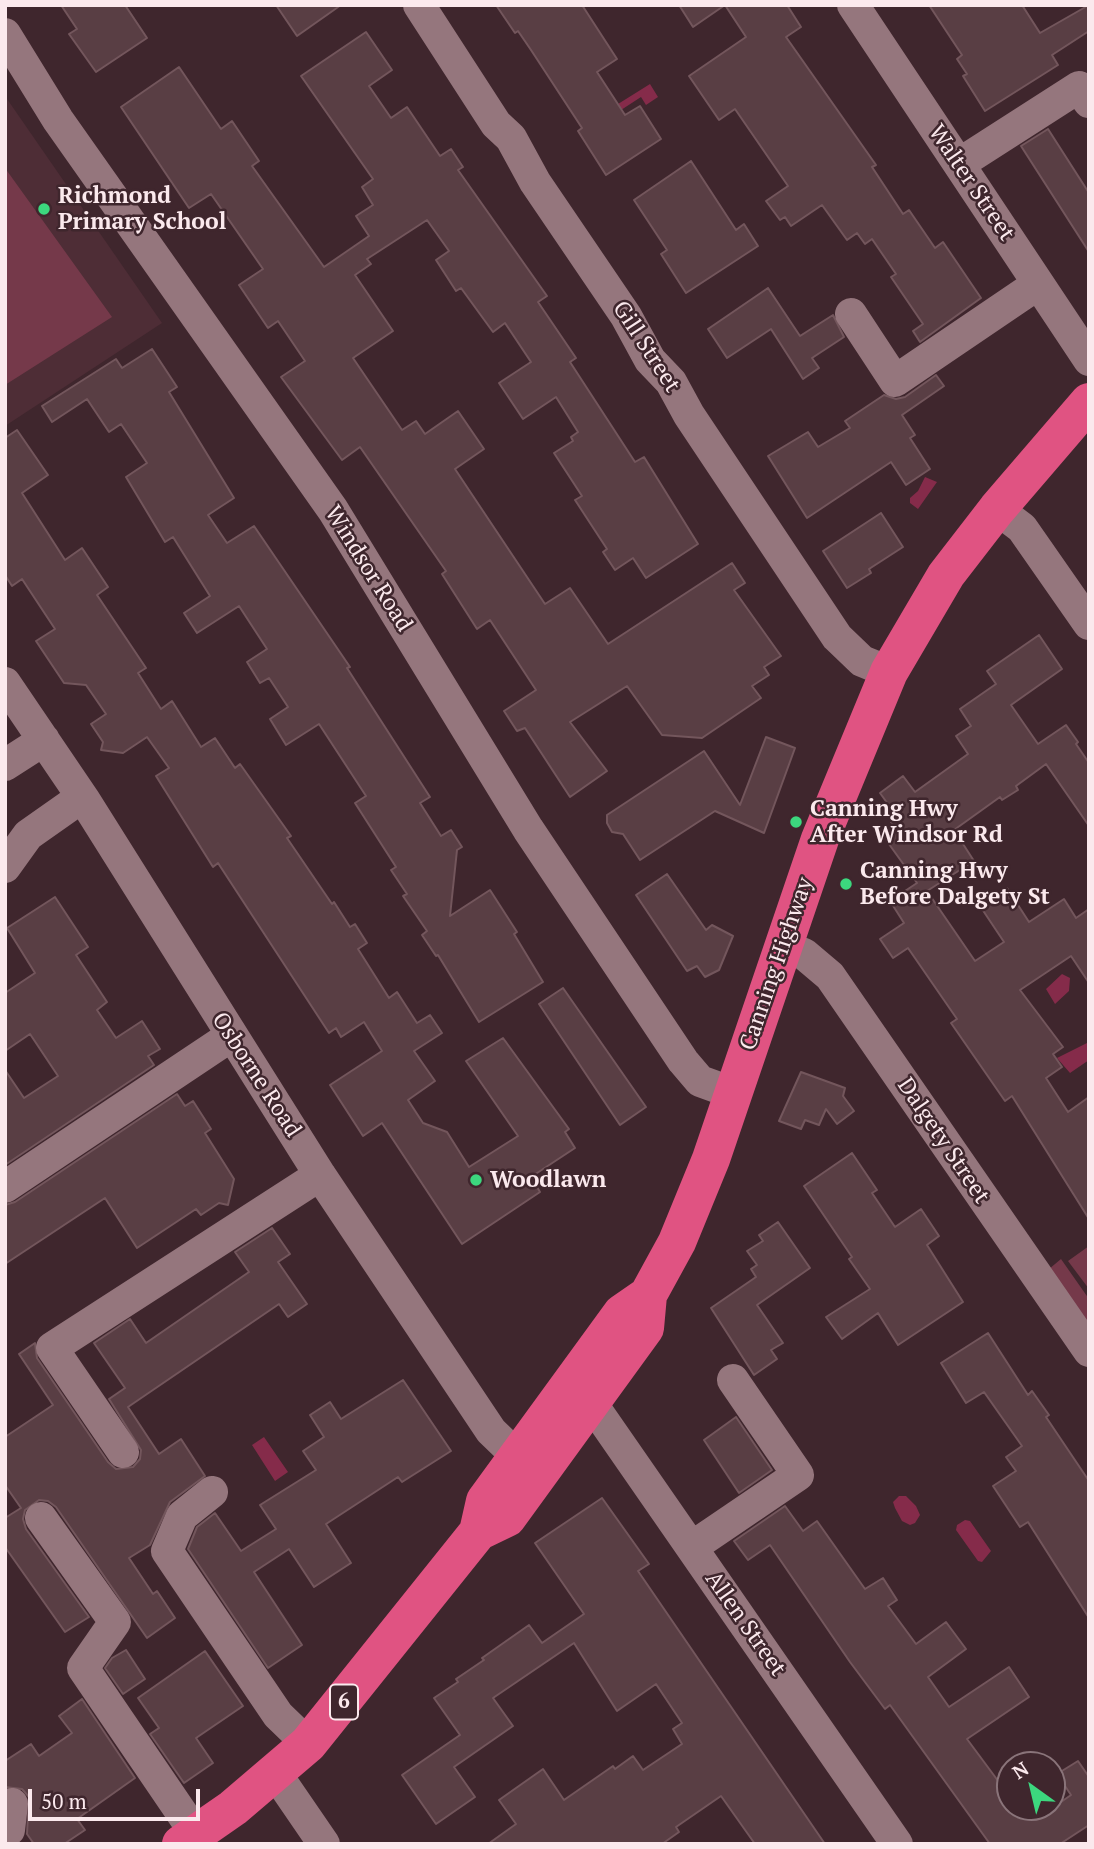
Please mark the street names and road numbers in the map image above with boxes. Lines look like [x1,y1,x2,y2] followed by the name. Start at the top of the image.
[922,120,1020,246] street label: Walter Street
[606,296,686,398] street label: Gill Street
[318,501,418,637] street label: Windsor Road
[734,874,820,1054] street label: Canning Highway
[205,1007,307,1143] street label: Osborne Road
[891,1073,995,1209] street label: Dalgety Street
[699,1566,791,1682] street label: Allen Street
[330,1684,358,1720] road number: 6

